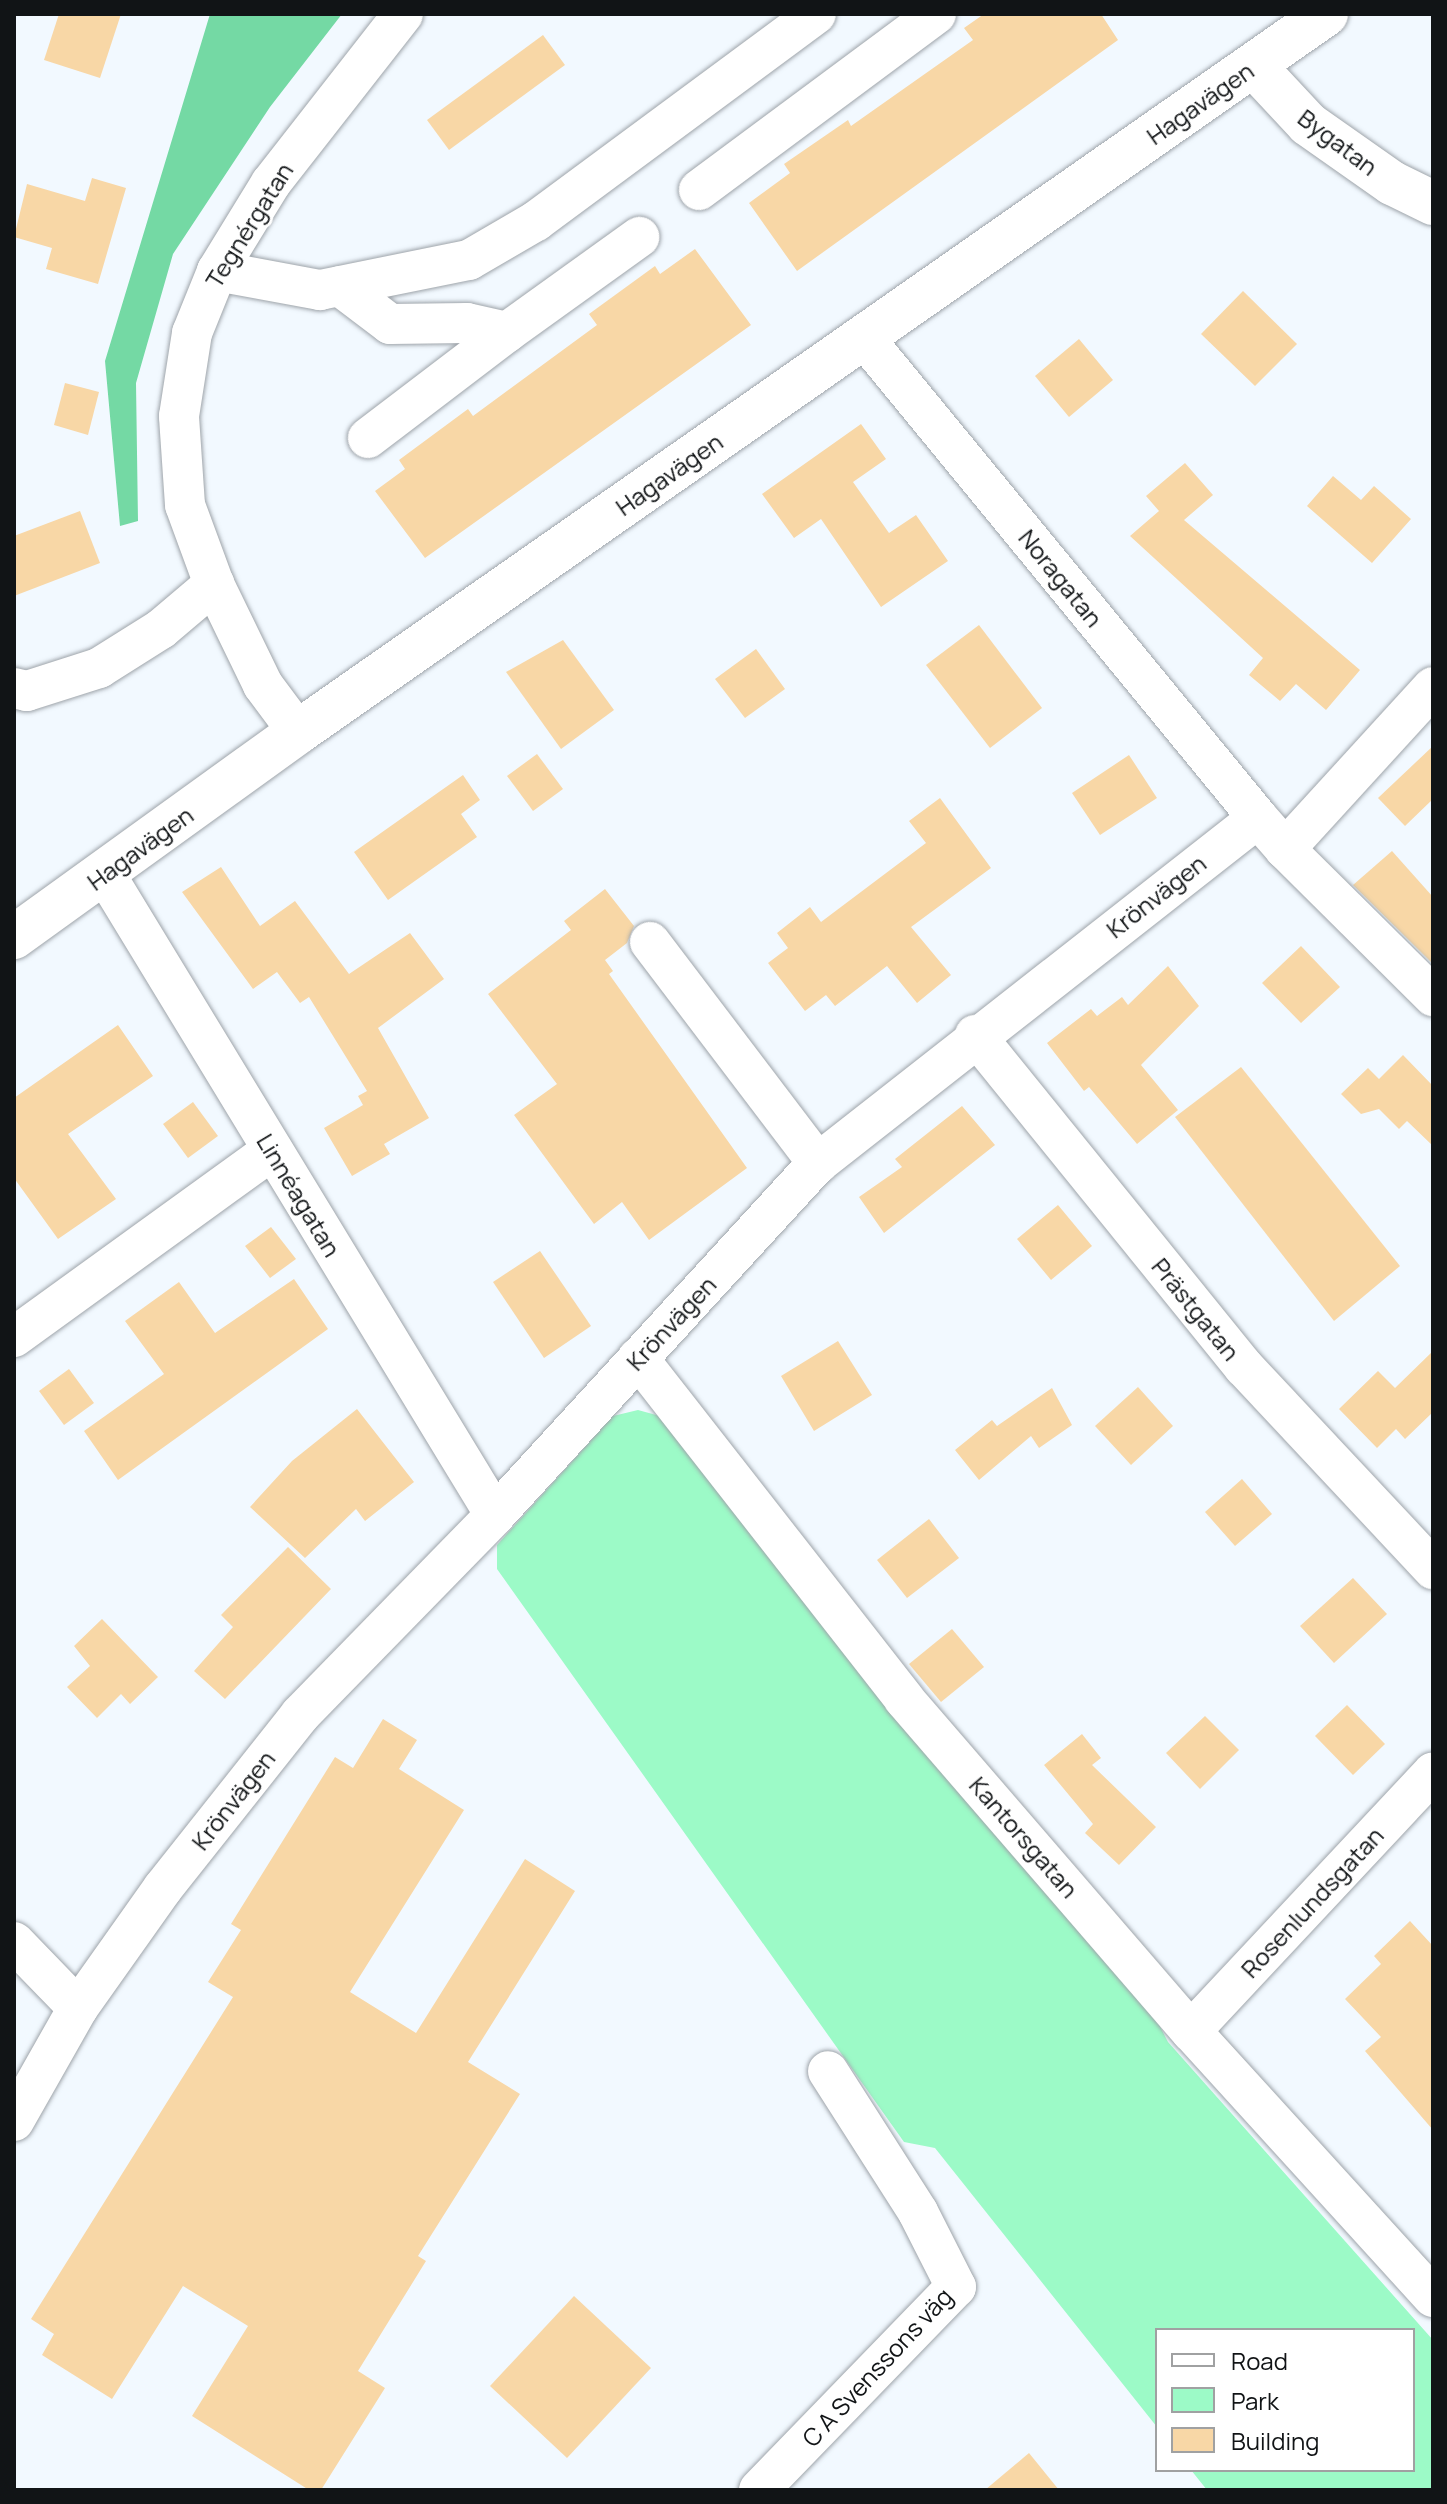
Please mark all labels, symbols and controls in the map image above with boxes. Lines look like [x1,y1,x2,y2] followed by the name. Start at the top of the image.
[1141,56,1259,150] street label: Hagavägen
[1293,103,1383,181] street label: Bygatan
[199,157,299,293] street label: Tegnérgatan
[610,427,728,521] street label: Hagavägen
[1013,524,1109,632] street label: Noragatan
[81,800,199,896] street label: Hagavägen
[1101,848,1211,944] street label: Krönvägen
[251,1128,347,1262] street label: Linnéagatan
[1146,1252,1246,1366] street label: Prästgatan
[620,1270,722,1376] street label: Krönvägen
[185,1745,281,1855] street label: Krönvägen
[964,1771,1084,1903] street label: Kantorsgatan
[1235,1821,1389,1983] street label: Rosenlundsgatan
[796,2282,958,2452] street label: C A Svenssons väg
[1155,2328,1415,2472] legend
[1231,2344,1288,2377] text: Road
[1231,2384,1279,2417] text: Park
[1231,2424,1319,2457] text: Building

